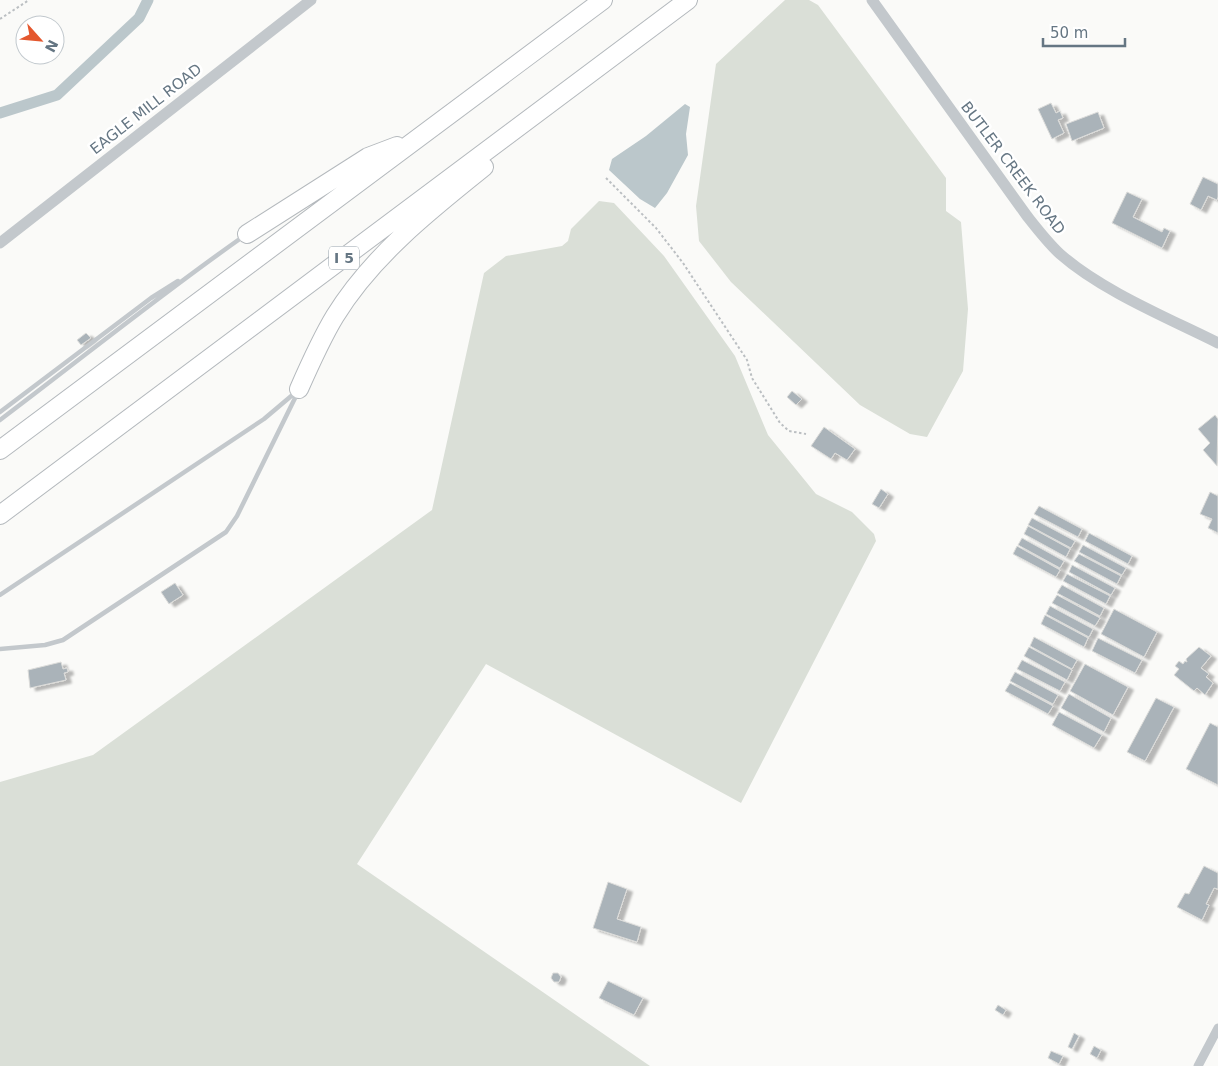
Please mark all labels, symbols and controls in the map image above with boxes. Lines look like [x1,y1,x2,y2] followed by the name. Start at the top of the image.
[15,15,65,65] north arrow
[1043,15,1126,47] scale bar
[1050,24,1088,42] text: 50 m
[42,37,61,55] text: N
[87,60,205,158] street label: EAGLE MILL ROAD
[957,98,1069,238] street label: BUTLER CREEK ROAD
[329,247,359,270] road number: I 5

